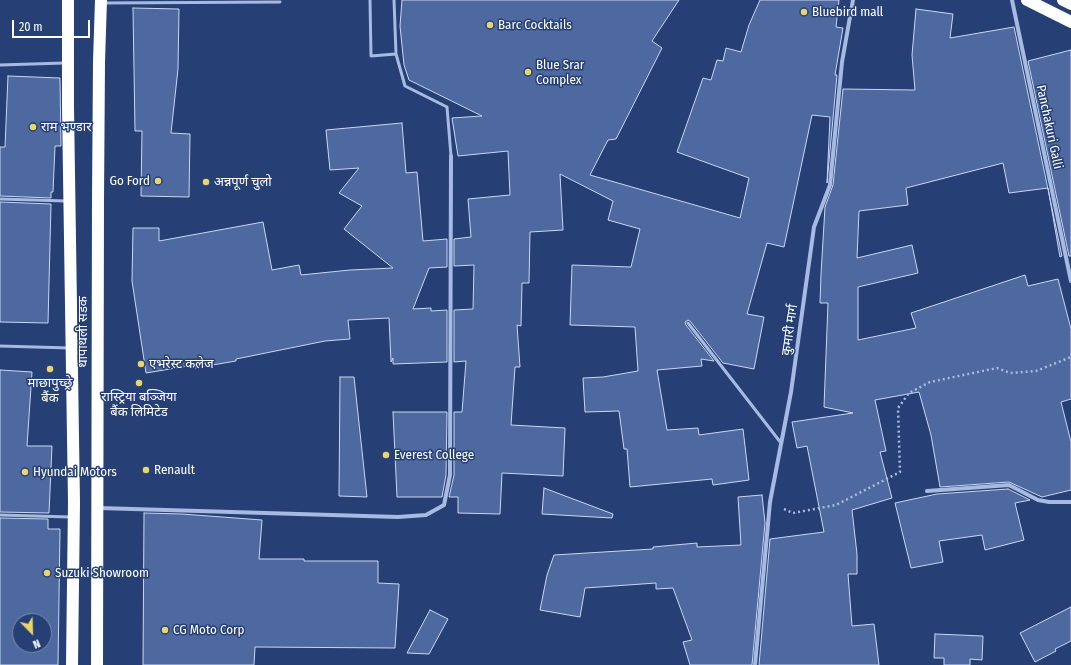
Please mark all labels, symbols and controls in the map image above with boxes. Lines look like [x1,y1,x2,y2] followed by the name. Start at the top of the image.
[812,4,883,20] place label: Bluebird mall
[799,7,809,17] marker: Bluebird mall
[14,12,92,38] scale bar
[498,17,572,33] place label: Barc Cocktails
[19,20,43,34] text: 20 m
[485,20,495,30] marker: Barc Cocktails
[536,57,584,88] place label: Blue Srar Complex
[523,67,533,77] marker: Blue Srar Complex
[1032,84,1066,170] street label: Panchakuri Galli
[41,119,91,135] place label: राम भण्डार
[28,122,38,132] marker: राम भण्डार
[109,173,150,189] place label: Go Ford
[214,174,272,190] place label: अन्नपूर्ण चुलो
[153,176,163,186] marker: Go Ford
[201,177,211,187] marker: अन्नपूर्ण चुलो
[75,296,91,368] street label: थापाथली सडक
[779,304,801,356] street label: कुमारी मार्ग
[149,356,214,372] place label: एभरेस्ट कलेज
[136,359,146,369] marker: एभरेस्ट कलेज
[45,364,55,374] marker: माछापुच्छ्रे बैंक
[28,375,72,406] place label: माछापुच्छ्रे बैंक
[134,378,144,388] marker: रास्ट्रिया बञ्जिया बैंक लिमिटेड
[101,389,177,420] place label: रास्ट्रिया बञ्जिया बैंक लिमिटेड
[394,447,474,463] place label: Everest College
[381,450,391,460] marker: Everest College
[154,462,195,478] place label: Renault
[33,464,117,480] place label: Hyundai Motors
[141,465,151,475] marker: Renault
[20,467,30,477] marker: Hyundai Motors
[55,565,149,581] place label: Suzuki Showroom
[42,568,52,578] marker: Suzuki Showroom
[12,613,52,653] north arrow
[173,622,245,638] place label: CG Moto Corp
[160,625,170,635] marker: CG Moto Corp
[31,636,42,651] text: N

